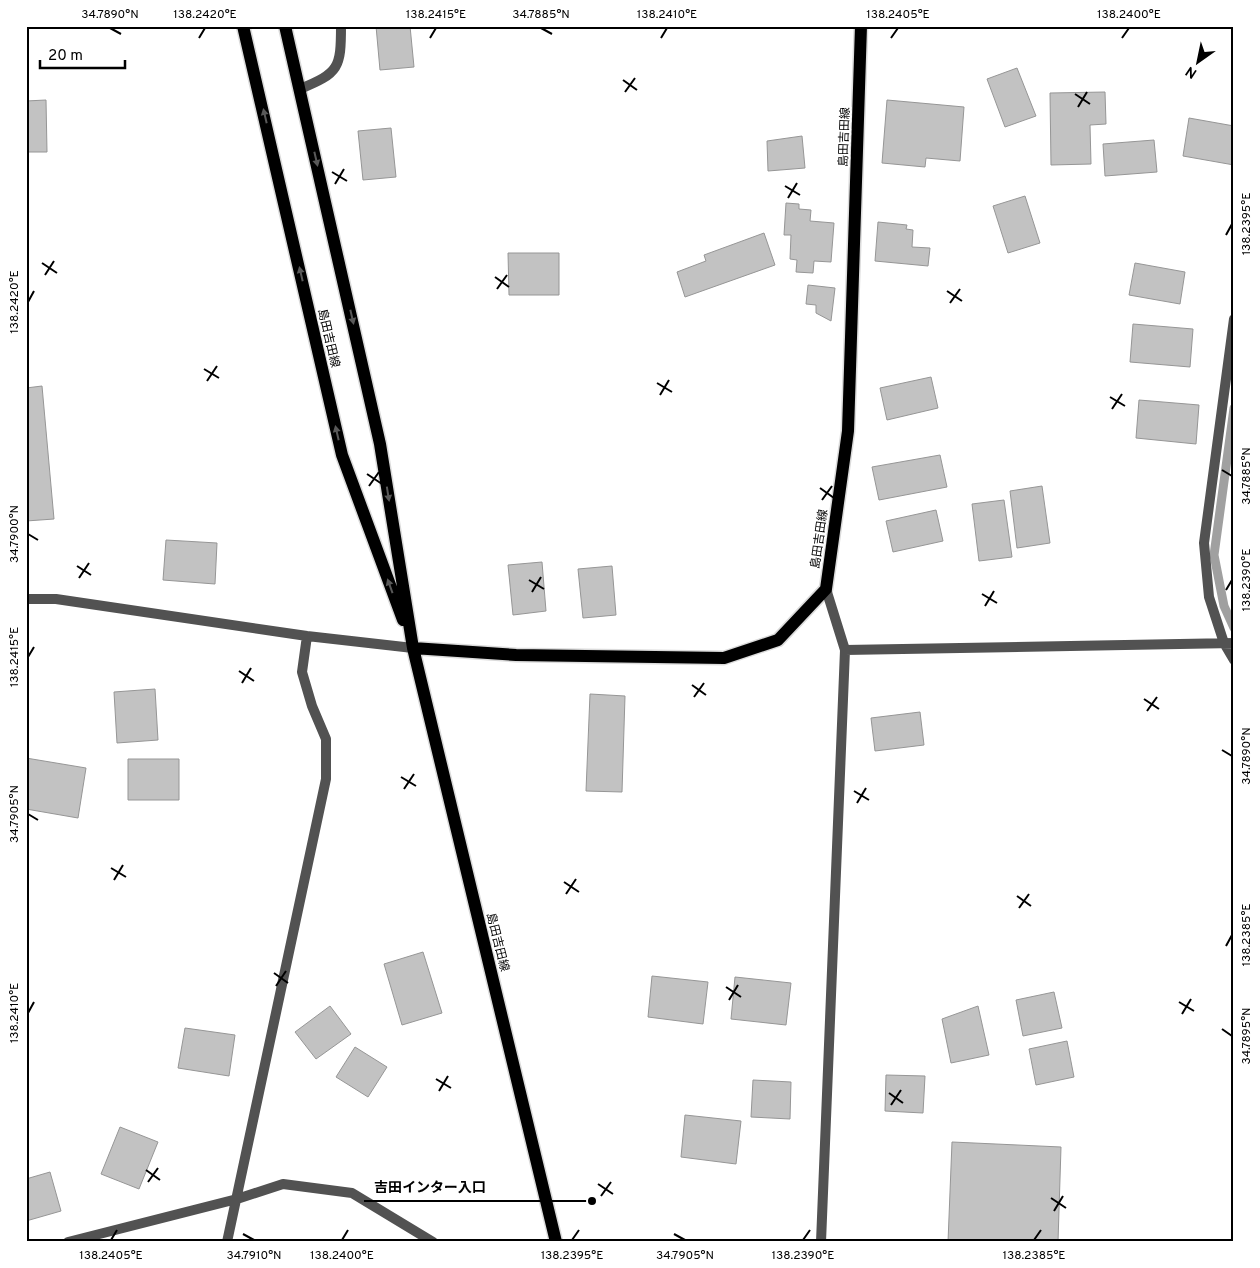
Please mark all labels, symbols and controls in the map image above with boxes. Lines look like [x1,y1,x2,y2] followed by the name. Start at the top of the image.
[81,7,139,23] text: 34.7890°N
[173,7,237,23] text: 138.2420°E
[406,7,466,23] text: 138.2415°E
[512,7,570,23] text: 34.7885°N
[637,7,697,23] text: 138.2410°E
[866,7,930,23] text: 138.2405°E
[1097,7,1161,23] text: 138.2400°E
[40,38,125,70] scale bar
[1172,38,1222,88] north arrow
[48,47,83,66] text: 20 m
[1183,62,1201,82] text: N
[836,107,854,167] street label: 島田吉田線
[261,108,269,123] one-way arrow
[312,151,320,167] one-way arrow
[1239,193,1255,255] text: 138.2395°E
[297,267,305,282] one-way arrow
[7,270,23,334] text: 138.2420°E
[313,307,343,369] street label: 島田吉田線
[348,310,356,325] one-way arrow
[333,425,341,440] one-way arrow
[1239,447,1255,505] text: 34.7885°N
[385,486,393,502] one-way arrow
[7,505,23,563] text: 34.7900°N
[808,508,832,570] street label: 島田吉田線
[1239,549,1255,611] text: 138.2390°E
[386,578,394,593] one-way arrow
[7,627,23,687] text: 138.2415°E
[1239,727,1255,785] text: 34.7890°N
[7,785,23,843] text: 34.7905°N
[1239,903,1255,967] text: 138.2385°E
[482,911,512,973] street label: 島田吉田線
[7,983,23,1043] text: 138.2410°E
[1239,1007,1255,1065] text: 34.7895°N
[364,1172,496,1201] callout: 吉田インター入口
[374,1180,486,1197] text: 吉田インター入口
[79,1248,143,1264] text: 138.2405°E
[226,1248,282,1264] text: 34.7910°N
[310,1248,374,1264] text: 138.2400°E
[541,1248,603,1264] text: 138.2395°E
[656,1248,714,1264] text: 34.7905°N
[772,1248,834,1264] text: 138.2390°E
[1002,1248,1066,1264] text: 138.2385°E

